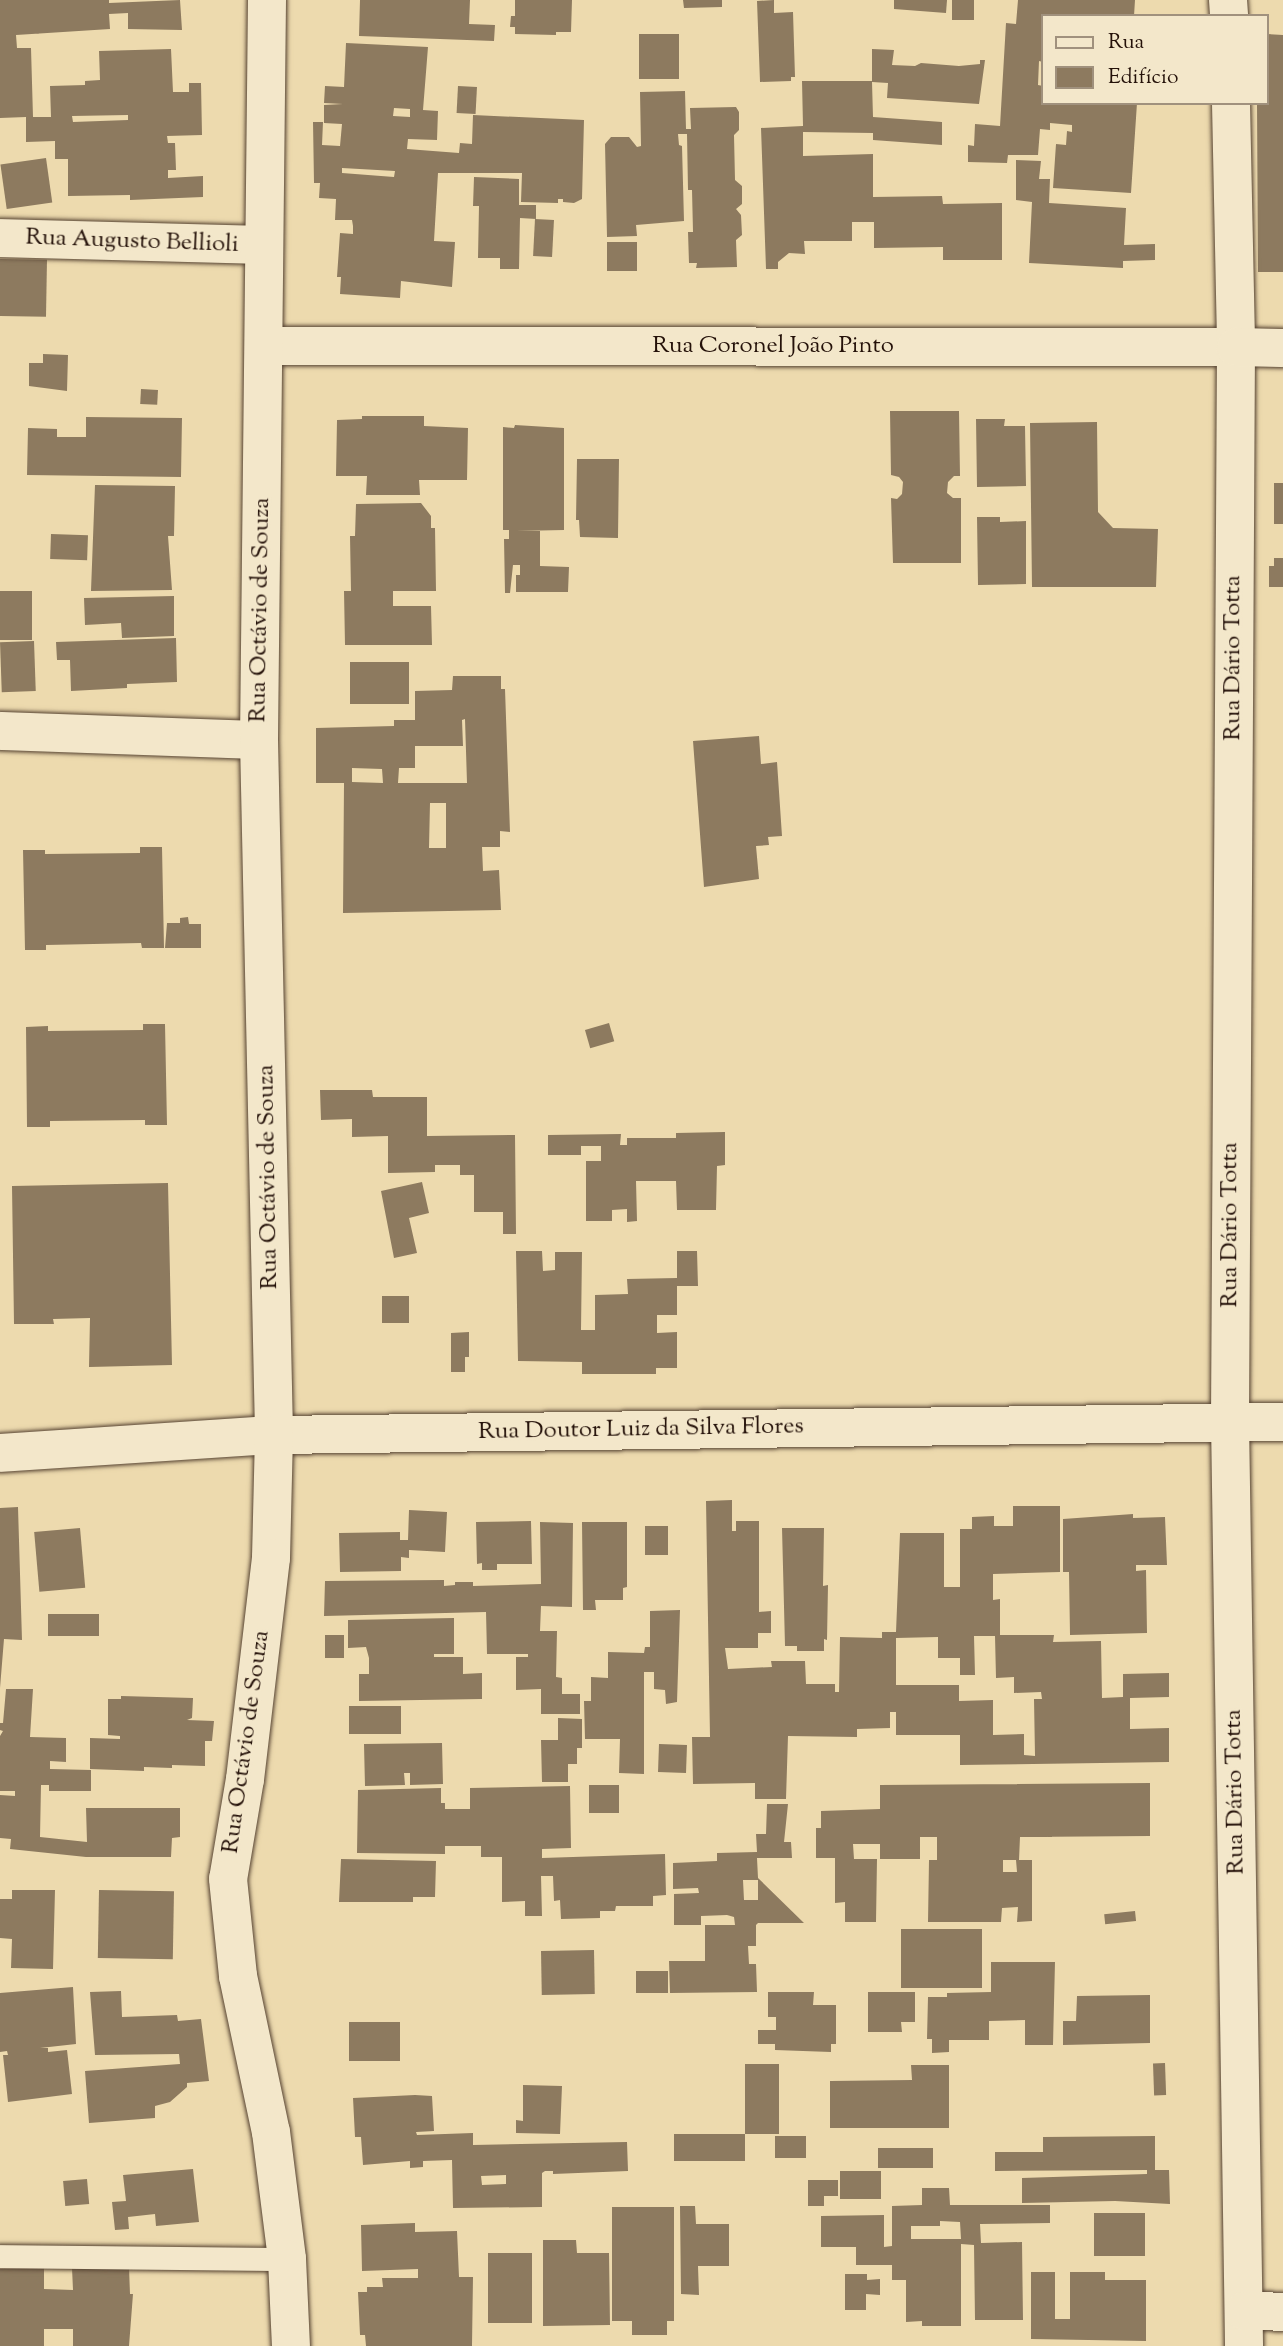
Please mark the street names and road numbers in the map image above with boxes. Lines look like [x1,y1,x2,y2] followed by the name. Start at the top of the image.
[25,224,239,260] street label: Rua Augusto Bellioli
[652,333,894,361] street label: Rua Coronel João Pinto
[245,497,277,723] street label: Rua Octávio de Souza
[1220,575,1248,741] street label: Rua Dário Totta
[253,1064,285,1290] street label: Rua Octávio de Souza
[1217,1142,1245,1308] street label: Rua Dário Totta
[478,1413,804,1447] street label: Rua Doutor Luiz da Silva Flores
[217,1629,277,1855] street label: Rua Octávio de Souza
[1220,1709,1252,1875] street label: Rua Dário Totta

